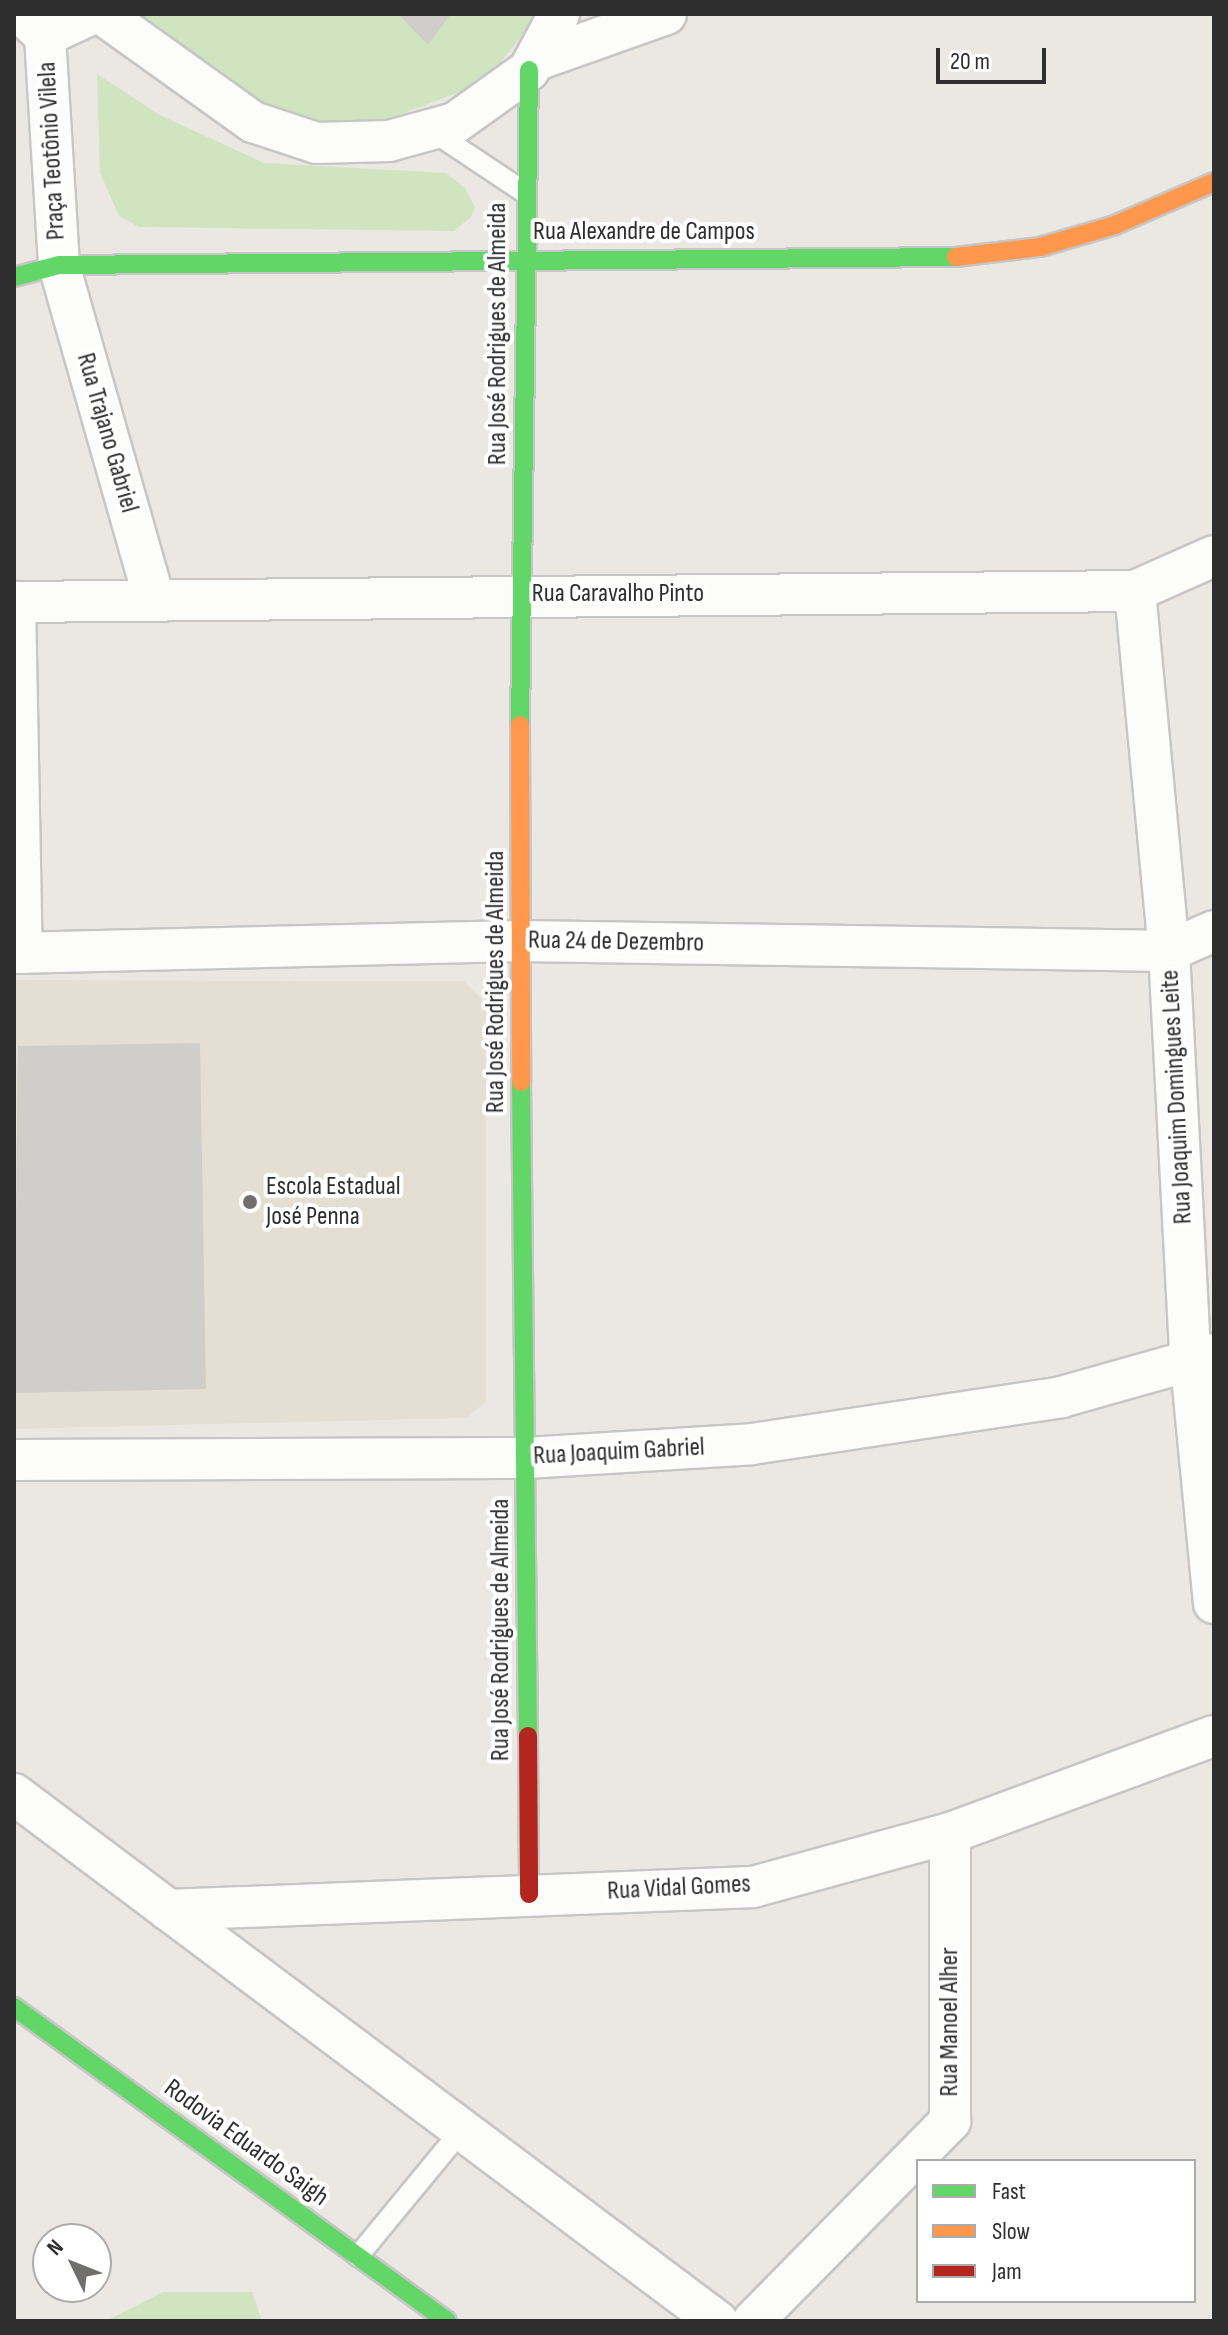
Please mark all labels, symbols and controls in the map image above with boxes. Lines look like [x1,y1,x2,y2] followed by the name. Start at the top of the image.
[940,32,1050,82] scale bar
[950,47,990,76] text: 20 m
[32,61,72,241] street label: Praça Teotônio Vilela
[482,203,514,465] street label: Rua José Rodrigues de Almeida
[533,216,755,248] street label: Rua Alexandre de Campos
[69,350,145,516] street label: Rua Trajano Gabriel
[532,578,704,610] street label: Rua Caravalho Pinto
[480,851,512,1113] street label: Rua José Rodrigues de Almeida
[528,925,704,959] street label: Rua 24 de Dezembro
[1155,969,1199,1225] street label: Rua Joaquim Domingues Leite
[266,1171,401,1232] place label: Escola Estadual José Penna
[241,1193,259,1211] marker: Escola Estadual José Penna
[532,1432,706,1472] street label: Rua Joaquim Gabriel
[485,1499,517,1761] street label: Rua José Rodrigues de Almeida
[606,1869,752,1907] street label: Rua Vidal Gomes
[934,1947,966,2097] street label: Rua Manoel Alher
[158,2073,334,2213] street label: Rodovia Eduardo Saigh
[916,2159,1196,2303] legend
[992,2177,1026,2206] text: Fast
[992,2217,1030,2246] text: Slow
[32,2223,112,2303] north arrow
[42,2234,69,2261] text: N
[992,2257,1022,2286] text: Jam

